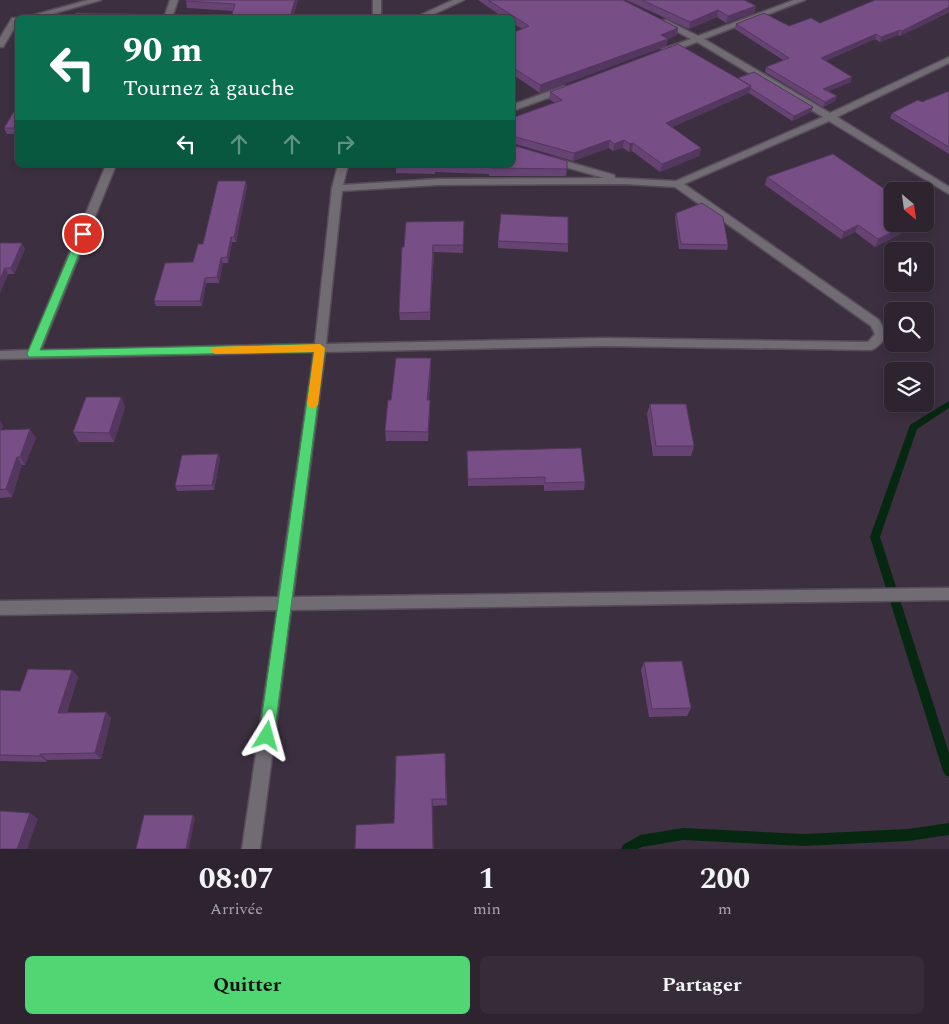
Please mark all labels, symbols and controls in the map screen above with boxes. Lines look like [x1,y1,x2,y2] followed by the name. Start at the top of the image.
[123,24,203,77] text: 90 m
[40,35,105,100] icon: left
[123,72,294,105] text: Tournez à gauche
[172,130,200,158] icon: left
[225,130,253,158] icon: ahead
[278,130,306,158] icon: ahead
[331,130,359,158] icon: right
[884,182,934,232] north arrow
[884,182,934,412] map controls
[62,213,104,255] pin
[69,220,97,248] icon: arrive
[884,242,934,292] button: sound
[884,302,934,352] button: search
[884,362,934,412] button: layers
[240,709,292,761] position arrow
[199,856,274,902] text: 08:07
[478,856,495,902] text: 1
[700,856,750,902] text: 200
[210,897,263,921] text: Arrivée
[473,897,501,921] text: min
[718,897,732,921] text: m
[25,956,470,1014] button: Quitter
[480,956,924,1014] button: Partager

